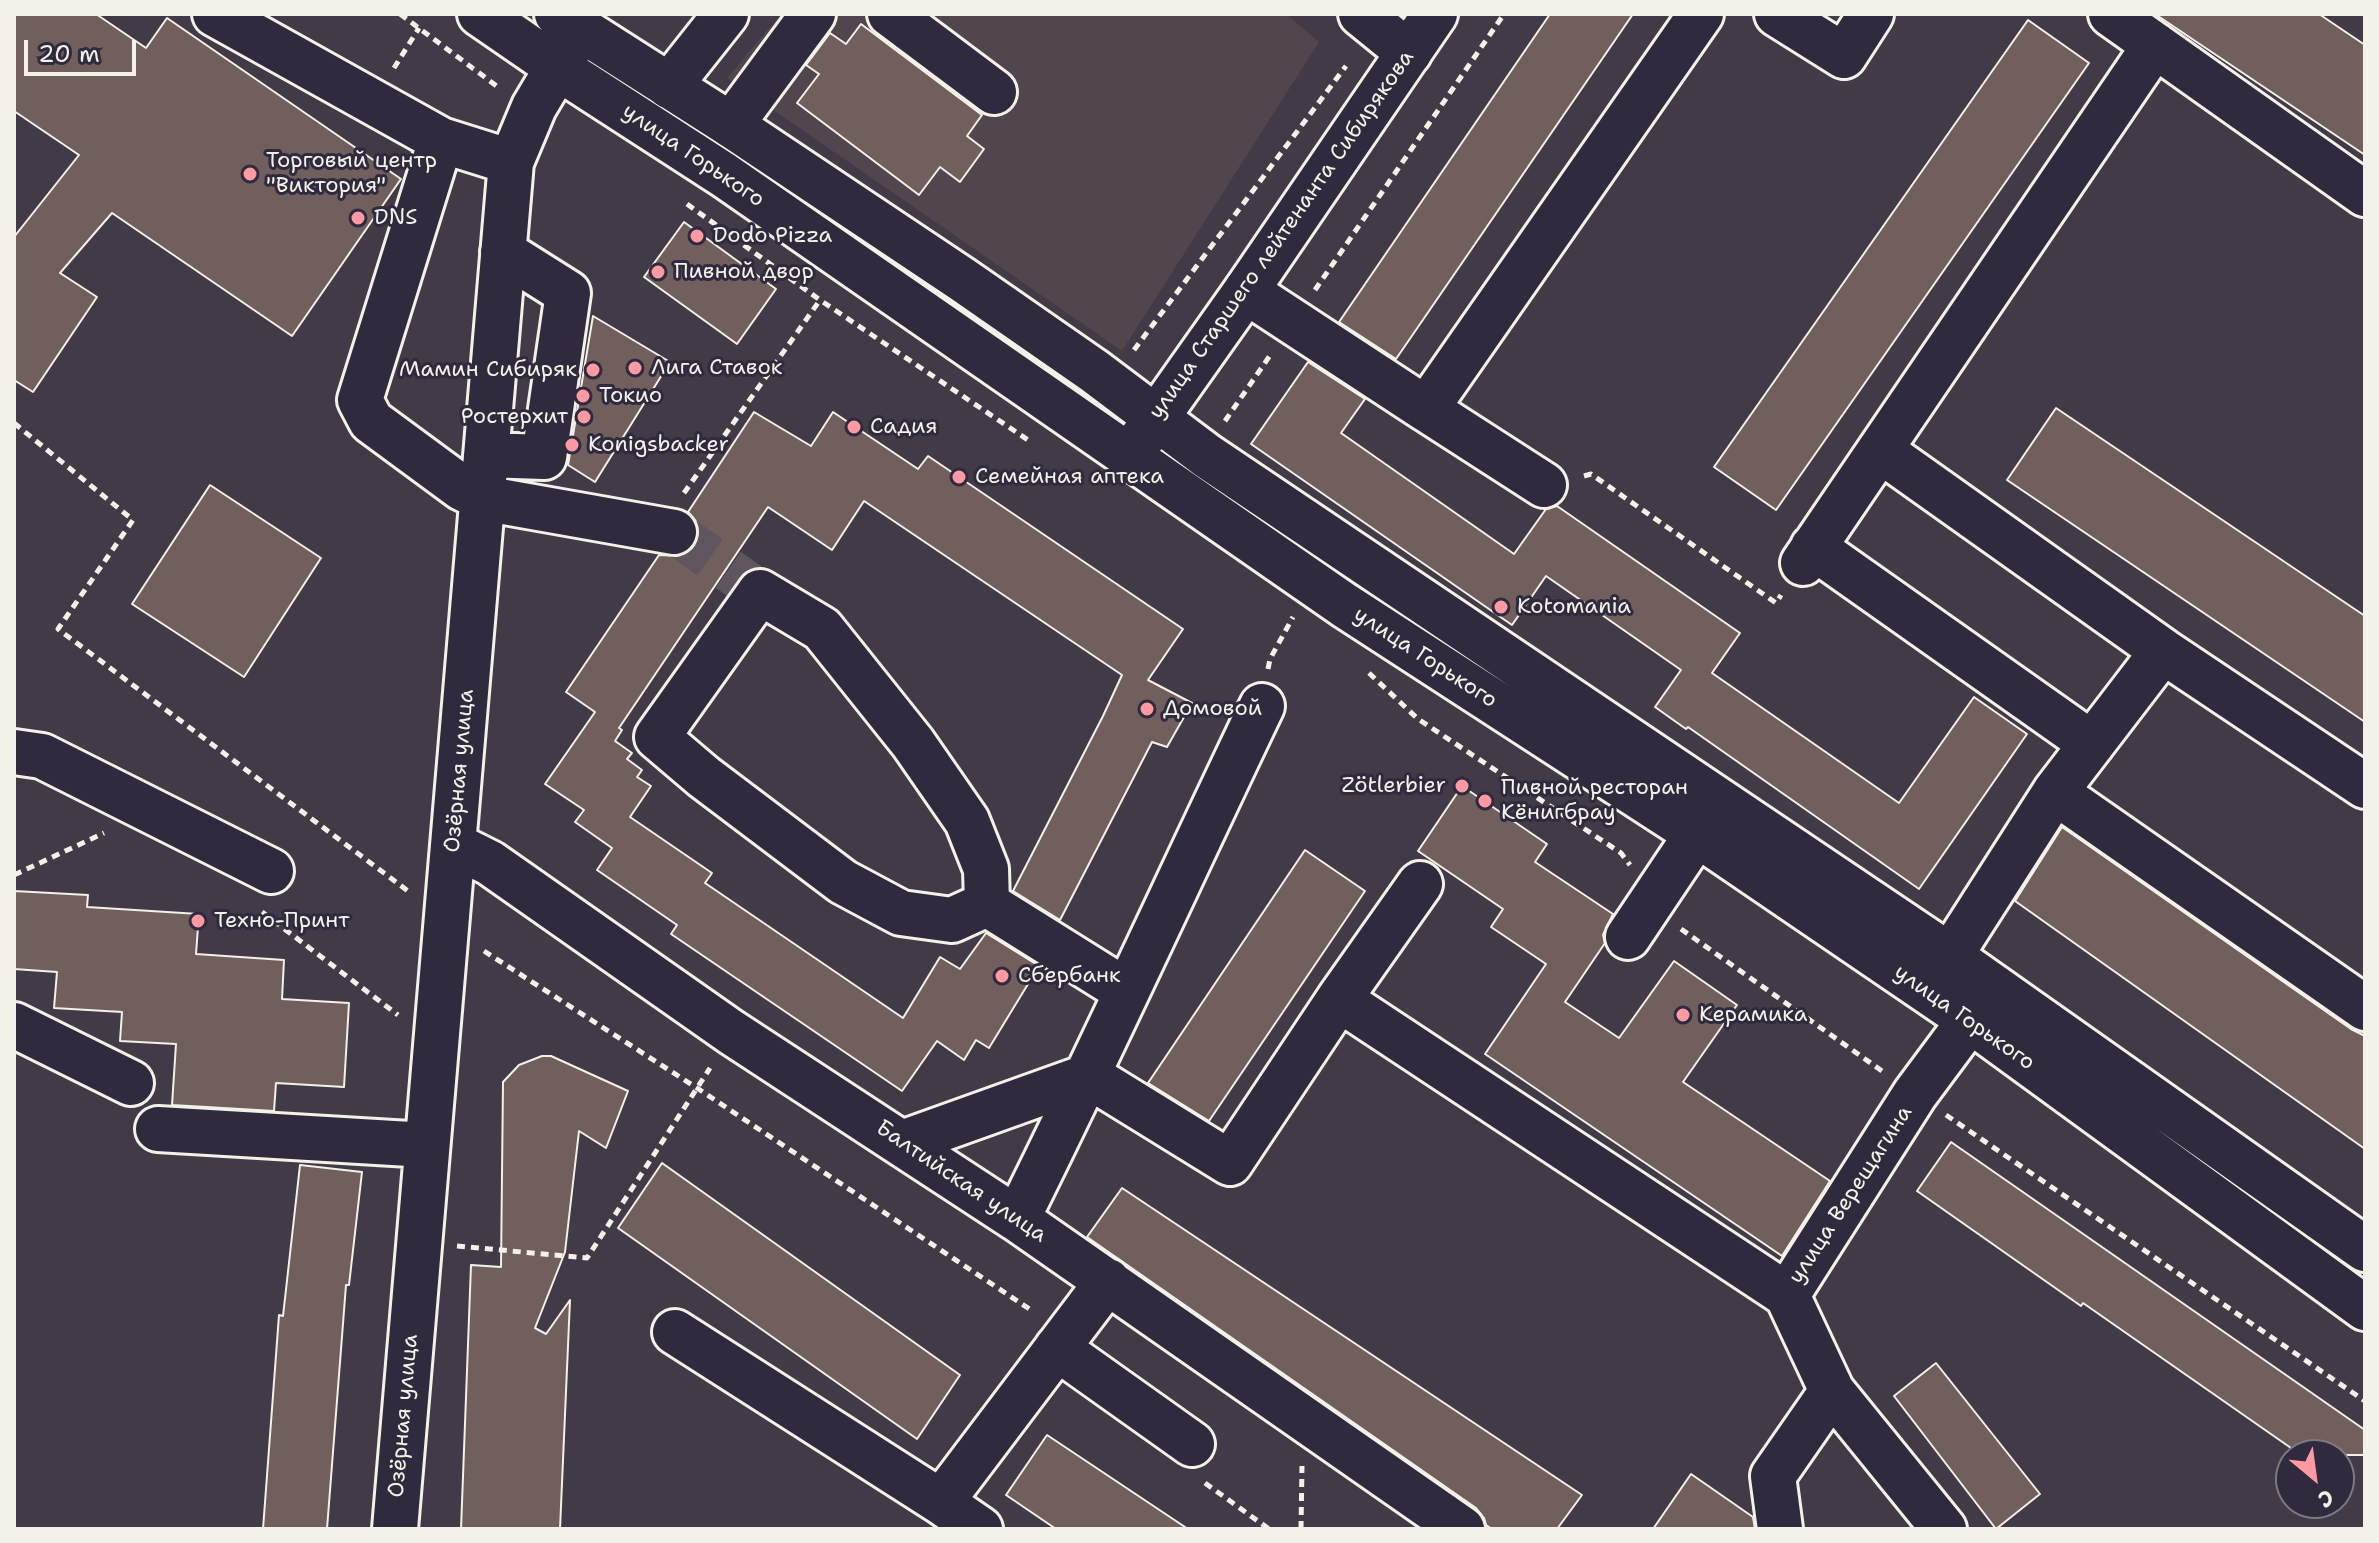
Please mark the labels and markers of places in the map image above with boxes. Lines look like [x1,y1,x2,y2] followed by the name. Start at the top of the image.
[266,148,437,200] place label: Торговый центр "Виктория"
[241,165,259,183] marker: Торговый центр "Виктория"
[374,205,417,231] place label: DNS
[349,209,367,227] marker: DNS
[713,223,832,249] place label: Dodo Pizza
[688,227,706,245] marker: Dodo Pizza
[674,259,814,285] place label: Пивной двор
[649,263,667,281] marker: Пивной двор
[651,355,782,381] place label: Лига Ставок
[399,357,577,383] place label: Мамин Сибиряк
[626,359,644,377] marker: Лига Ставок
[584,361,602,379] marker: Мамин Сибиряк
[599,383,662,409] place label: Токио
[574,387,592,405] marker: Токио
[461,404,568,430] place label: Ростерхит
[575,408,593,426] marker: Ростерхит
[870,414,937,440] place label: Садия
[845,418,863,436] marker: Садия
[588,432,729,458] place label: Konigsbacker
[563,436,581,454] marker: Konigsbacker
[975,464,1164,490] place label: Семейная аптека
[950,468,968,486] marker: Семейная аптека
[1517,594,1631,620] place label: Kotomania
[1492,598,1510,616] marker: Kotomania
[1163,696,1262,722] place label: Домовой
[1138,700,1156,718] marker: Домовой
[1341,773,1446,799] place label: Zötlerbier
[1501,775,1688,826] place label: Пивной ресторан Кёнигбрау
[1453,777,1471,795] marker: Zötlerbier
[1476,792,1494,810] marker: Пивной ресторан Кёнигбрау
[214,908,349,934] place label: Техно-Принт
[189,912,207,930] marker: Техно-Принт
[1018,963,1121,989] place label: Сбербанк
[993,967,1011,985] marker: Сбербанк
[1699,1002,1807,1028] place label: Керамика
[1674,1006,1692,1024] marker: Керамика

